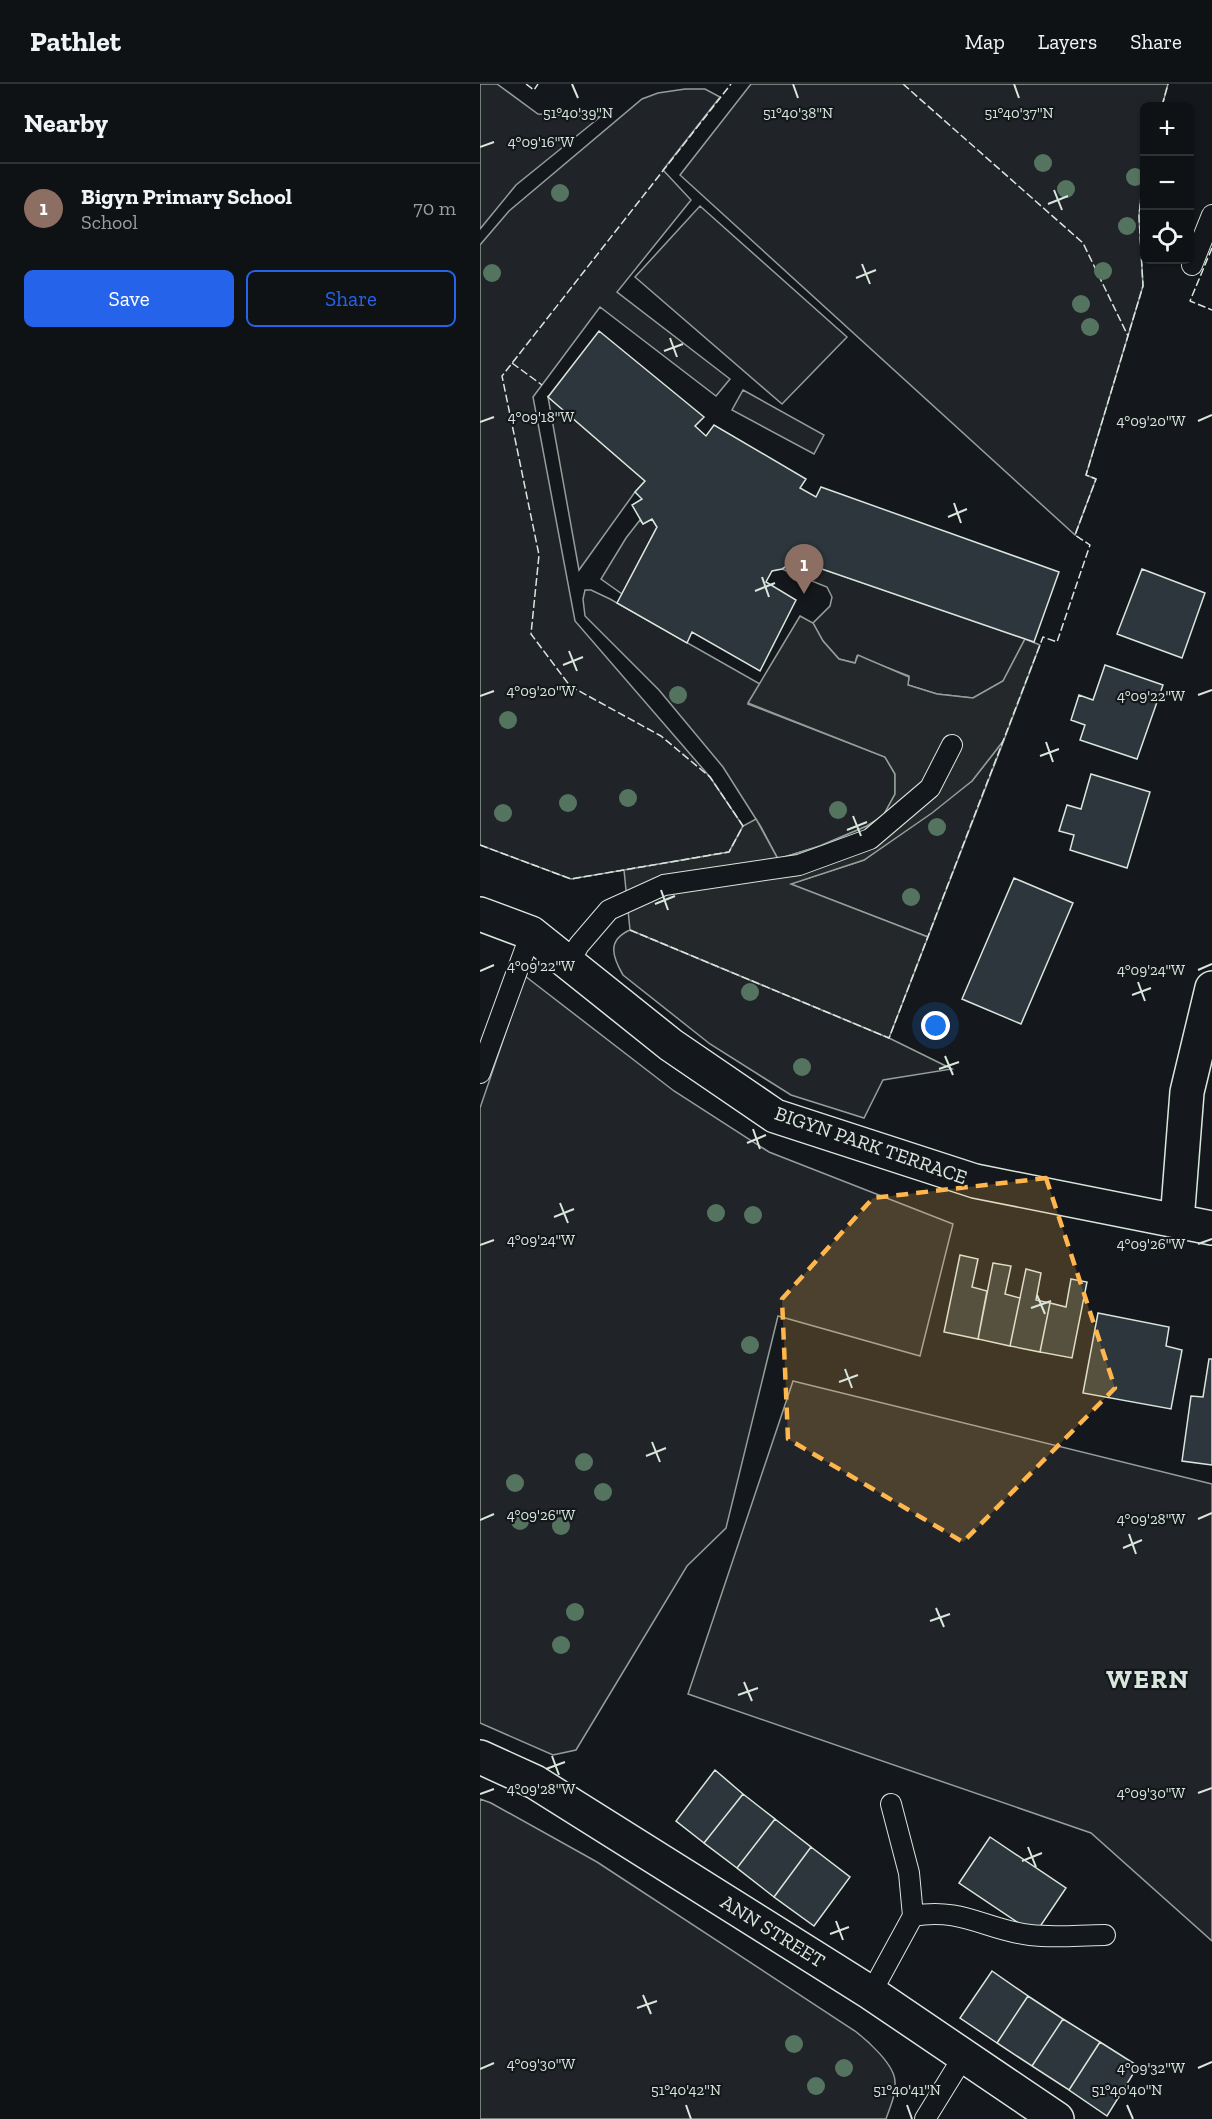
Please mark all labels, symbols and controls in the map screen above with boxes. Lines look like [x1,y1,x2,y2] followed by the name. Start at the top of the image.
[30,25,121,58] text: Pathlet
[965,29,1005,54] text: Map
[1038,29,1097,54] text: Layers
[1130,29,1182,54] text: Share
[1140,102,1194,264] map controls
[1140,102,1194,156] button: +
[543,104,613,122] text: 51°40'39"N
[763,104,833,122] text: 51°40'38"N
[984,104,1054,122] text: 51°40'37"N
[24,107,108,139] text: Nearby
[508,133,574,151] text: 4°09'16"W
[1140,156,1194,210] button: −
[81,183,292,210] text: Bigyn Primary School
[39,196,48,220] text: 1
[413,196,456,220] text: 70 m
[81,210,138,234] text: School
[1140,210,1194,264] button: locate
[24,270,234,327] button: Save
[246,270,456,327] button: Share
[508,408,574,426] text: 4°09'18"W
[1116,412,1186,430] text: 4°09'20"W
[784,544,824,594] pin: 1
[506,682,576,700] text: 4°09'20"W
[1117,687,1185,705] text: 4°09'22"W
[507,957,575,975] text: 4°09'22"W
[1117,961,1185,979] text: 4°09'24"W
[921,1011,950,1040] your location
[772,1101,970,1189] street label: BIGYN PARK TERRACE
[507,1231,575,1249] text: 4°09'24"W
[1117,1235,1185,1253] text: 4°09'26"W
[507,1506,575,1524] text: 4°09'26"W
[1117,1510,1185,1528] text: 4°09'28"W
[1106,1663,1190,1695] district label: WERN
[507,1780,575,1798] text: 4°09'28"W
[1117,1784,1185,1802] text: 4°09'30"W
[716,1889,830,1973] street label: ANN STREET
[507,2055,575,2073] text: 4°09'30"W
[1117,2059,1185,2077] text: 4°09'32"W
[651,2081,721,2099] text: 51°40'42"N
[873,2081,941,2099] text: 51°40'41"N
[1092,2081,1162,2099] text: 51°40'40"N

